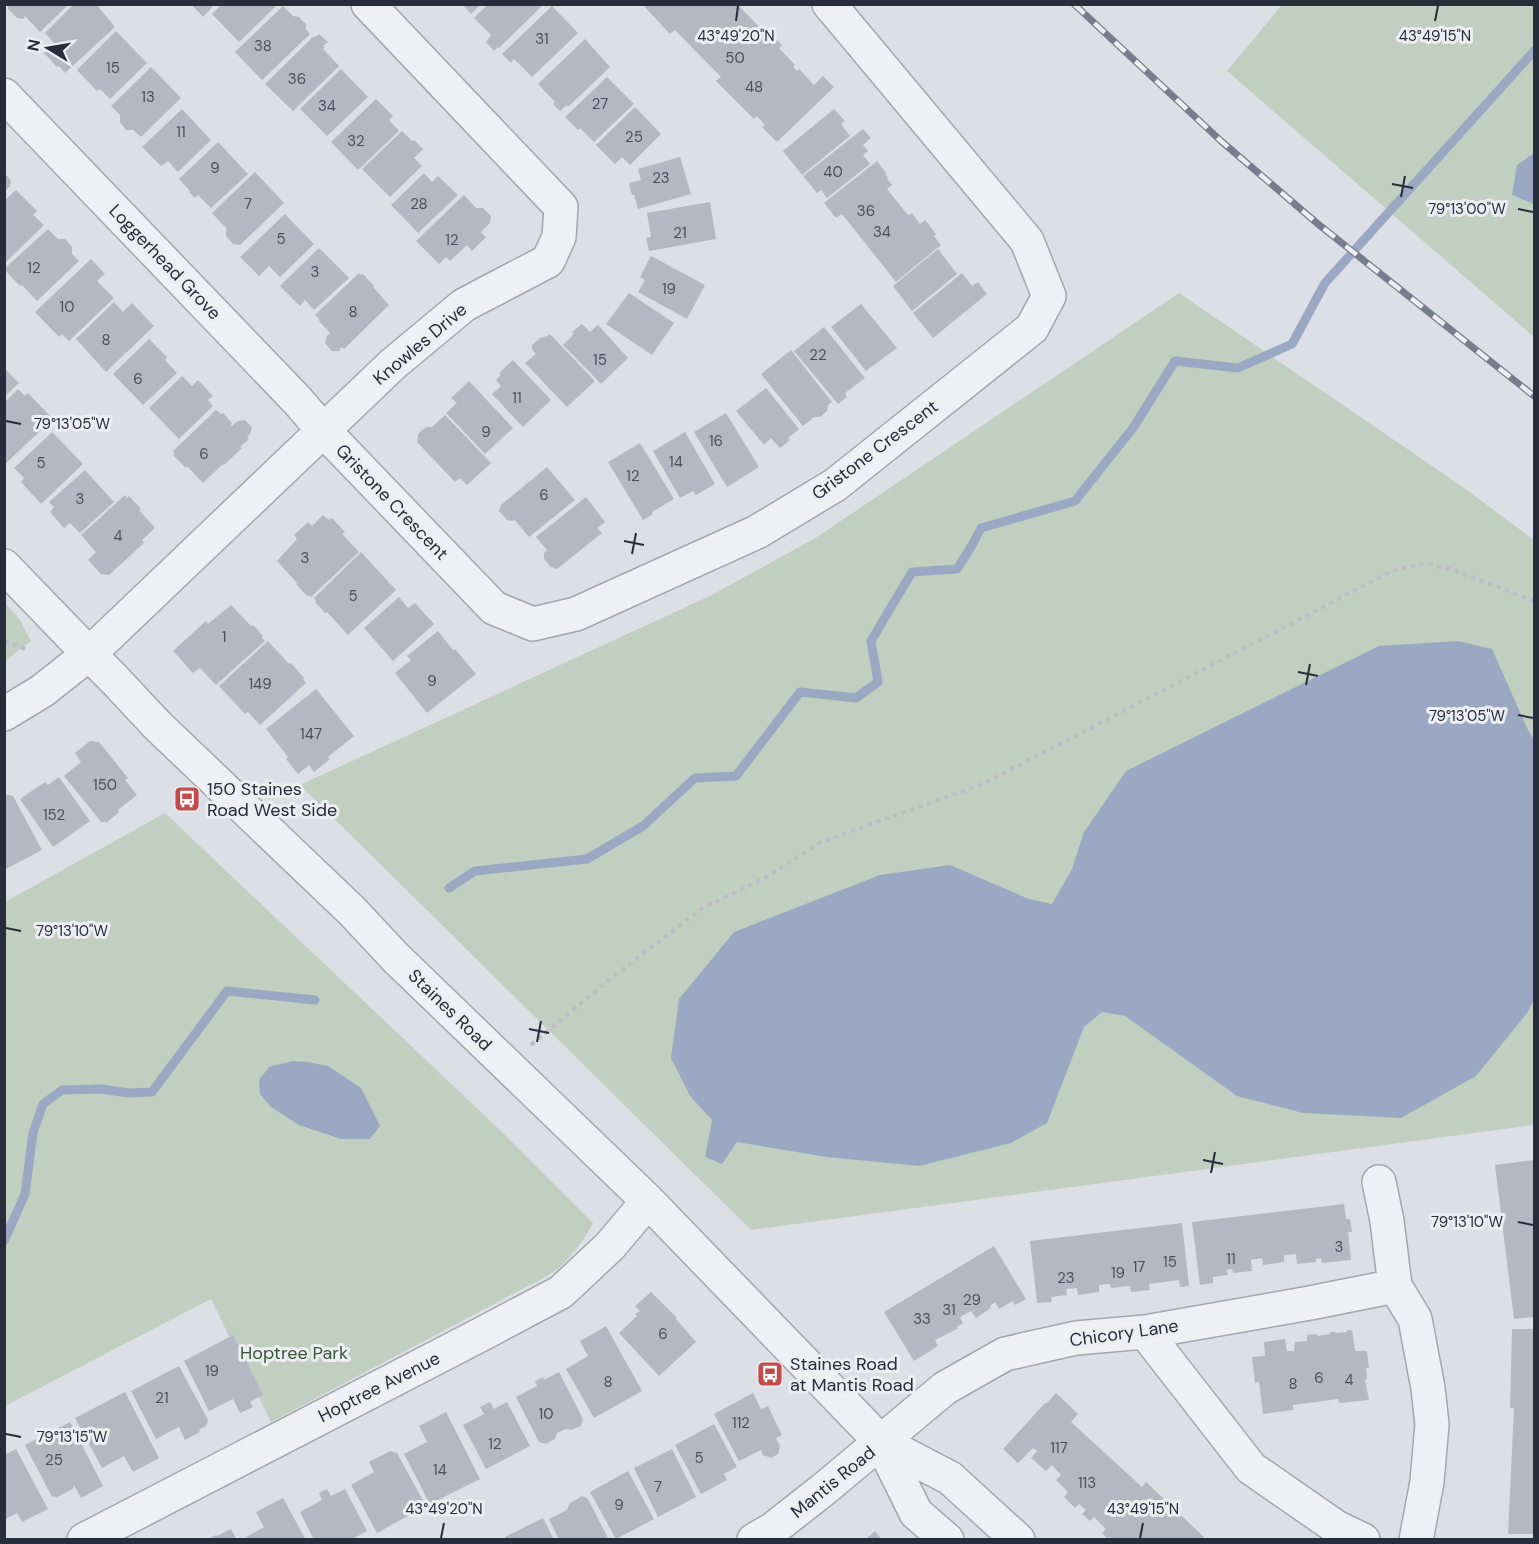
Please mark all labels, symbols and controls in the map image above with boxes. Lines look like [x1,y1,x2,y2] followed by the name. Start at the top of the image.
[18,18,78,78] north arrow
[697,26,775,46] text: 43°49'20"N
[1399,26,1471,46] text: 43°49'15"N
[535,29,549,49] house number: 31
[254,36,272,56] house number: 38
[22,38,45,53] text: N
[725,48,745,68] house number: 50
[106,58,120,78] house number: 15
[288,69,306,89] house number: 36
[745,77,763,97] house number: 48
[141,87,155,107] house number: 13
[592,94,608,114] house number: 27
[318,96,336,116] house number: 34
[176,122,186,142] house number: 11
[625,127,643,147] house number: 25
[347,131,365,151] house number: 32
[210,158,220,178] house number: 9
[823,162,843,182] house number: 40
[652,168,670,188] house number: 23
[244,194,252,214] house number: 7
[410,194,428,214] house number: 28
[104,199,226,325] street label: Loggerhead Grove
[1428,199,1506,219] text: 79°13'00"W
[857,201,875,221] house number: 36
[873,222,891,242] house number: 34
[673,223,687,243] house number: 21
[276,229,286,249] house number: 5
[445,230,459,250] house number: 12
[27,258,41,278] house number: 12
[311,262,319,282] house number: 3
[662,279,676,299] house number: 19
[60,297,74,317] house number: 10
[368,298,472,390] street label: Knowles Drive
[348,302,358,322] house number: 8
[101,330,111,350] house number: 8
[809,345,827,365] house number: 22
[593,350,607,370] house number: 15
[133,369,143,389] house number: 6
[512,388,522,408] house number: 11
[807,395,943,505] street label: Gristone Crescent
[34,414,111,434] text: 79°13'05"W
[481,422,491,442] house number: 9
[709,431,723,451] house number: 16
[330,439,454,565] street label: Gristone Crescent
[199,444,209,464] house number: 6
[669,452,683,472] house number: 14
[36,453,46,473] house number: 5
[626,466,640,486] house number: 12
[539,485,549,505] house number: 6
[76,489,84,509] house number: 3
[113,526,123,546] house number: 4
[301,548,309,568] house number: 3
[348,586,358,606] house number: 5
[222,627,226,647] house number: 1
[427,671,437,691] house number: 9
[248,674,272,694] house number: 149
[1429,706,1506,726] text: 79°13'05"W
[300,724,322,744] house number: 147
[93,775,117,795] house number: 150
[207,777,337,822] place label: 150 Staines Road West Side
[172,784,202,814] bus stop icon: 150 Staines Road West Side
[43,805,65,825] house number: 152
[36,921,108,941] text: 79°13'10"W
[403,964,497,1056] street label: Staines Road
[1431,1212,1503,1232] text: 79°13'10"W
[1335,1237,1343,1257] house number: 3
[1226,1249,1236,1269] house number: 11
[1163,1252,1177,1272] house number: 15
[1133,1257,1145,1277] house number: 17
[1111,1263,1125,1283] house number: 19
[1057,1268,1075,1288] house number: 23
[963,1290,981,1310] house number: 29
[942,1300,956,1320] house number: 31
[913,1309,931,1329] house number: 33
[1068,1313,1180,1353] street label: Chicory Lane
[658,1324,668,1344] house number: 6
[240,1341,348,1365] park label: Hoptree Park
[314,1346,444,1428] street label: Hoptree Avenue
[790,1352,914,1397] place label: Staines Road at Mantis Road
[755,1359,785,1389] bus stop icon: Staines Road at Mantis Road
[205,1361,219,1381] house number: 19
[1314,1368,1324,1388] house number: 6
[1344,1370,1354,1390] house number: 4
[603,1372,613,1392] house number: 8
[1288,1374,1298,1394] house number: 8
[155,1388,169,1408] house number: 21
[539,1404,553,1424] house number: 10
[732,1413,750,1433] house number: 112
[37,1427,108,1447] text: 79°13'15"W
[488,1434,502,1454] house number: 12
[1050,1438,1068,1458] house number: 117
[786,1440,880,1524] street label: Mantis Road
[694,1448,704,1468] house number: 5
[45,1450,63,1470] house number: 25
[433,1460,447,1480] house number: 14
[1078,1473,1096,1493] house number: 113
[654,1477,662,1497] house number: 7
[614,1495,624,1515] house number: 9
[405,1499,483,1519] text: 43°49'20"N
[1107,1499,1179,1519] text: 43°49'15"N

